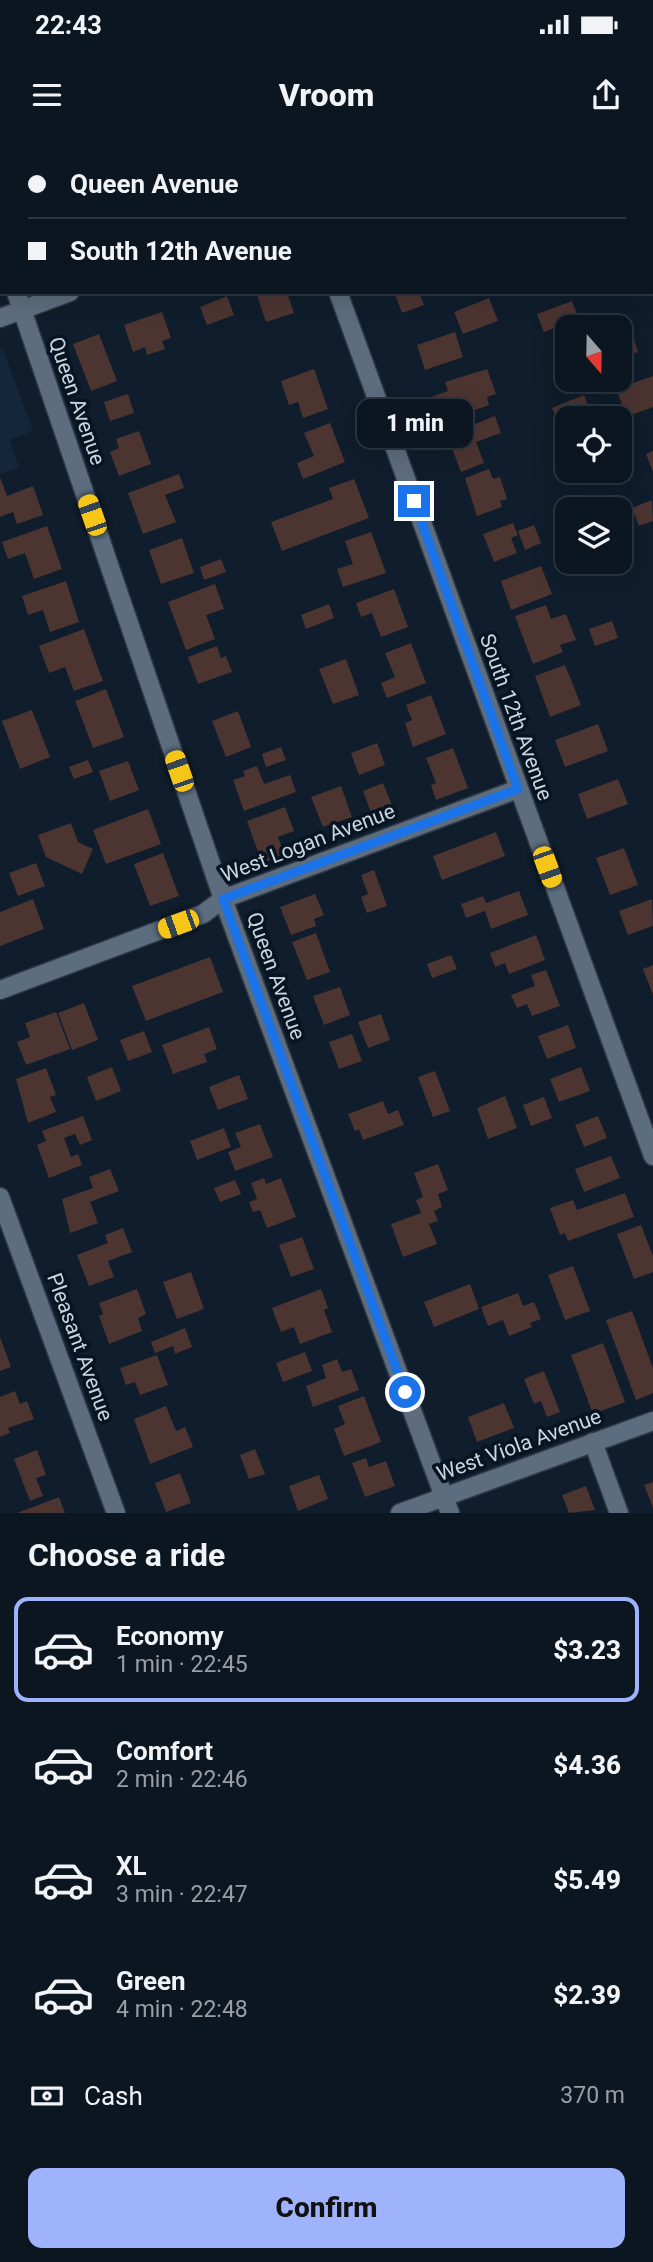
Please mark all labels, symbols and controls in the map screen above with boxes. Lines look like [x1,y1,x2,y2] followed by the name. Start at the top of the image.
[35,10,102,40] text: 22:43
[28,76,66,114] icon: menu
[279,76,374,114] text: Vroom
[587,76,625,114] icon: share
[70,169,239,199] text: Queen Avenue
[70,236,292,266] text: South 12th Avenue
[555,315,632,392] north arrow
[555,315,632,574] map controls
[44,334,110,468] street label: Queen Avenue
[356,400,472,448] callout: 1 min
[555,406,632,483] button: locate
[386,410,444,437] text: 1 min
[398,485,430,517] route end
[76,492,109,538] car
[555,497,632,574] button: layers
[475,630,557,804] street label: South 12th Avenue
[163,748,196,794] car
[218,799,398,887] street label: West Logan Avenue
[530,844,565,890] car
[155,907,202,941] car
[242,909,310,1043] street label: Queen Avenue
[42,1270,118,1424] street label: Pleasant Avenue
[389,1376,421,1408] route start
[434,1404,604,1486] street label: West Viola Avenue
[28,1536,225,1574] text: Choose a ride
[32,1618,95,1681] icon: car
[116,1621,223,1651] text: Economy
[553,1635,621,1665] text: $3.23
[116,1651,248,1678] text: 1 min · 22:45
[32,1733,95,1796] icon: car
[116,1736,213,1766] text: Comfort
[553,1750,621,1780] text: $4.36
[116,1766,248,1793] text: 2 min · 22:46
[32,1848,95,1911] icon: car
[116,1851,147,1881] text: XL
[553,1865,621,1895] text: $5.49
[116,1881,248,1908] text: 3 min · 22:47
[32,1963,95,2026] icon: car
[116,1966,186,1996] text: Green
[553,1980,621,2010] text: $2.39
[116,1996,248,2023] text: 4 min · 22:48
[28,2077,66,2115] icon: cash
[84,2081,143,2111] text: Cash
[560,2082,625,2109] text: 370 m
[28,2168,625,2248] button: Confirm

